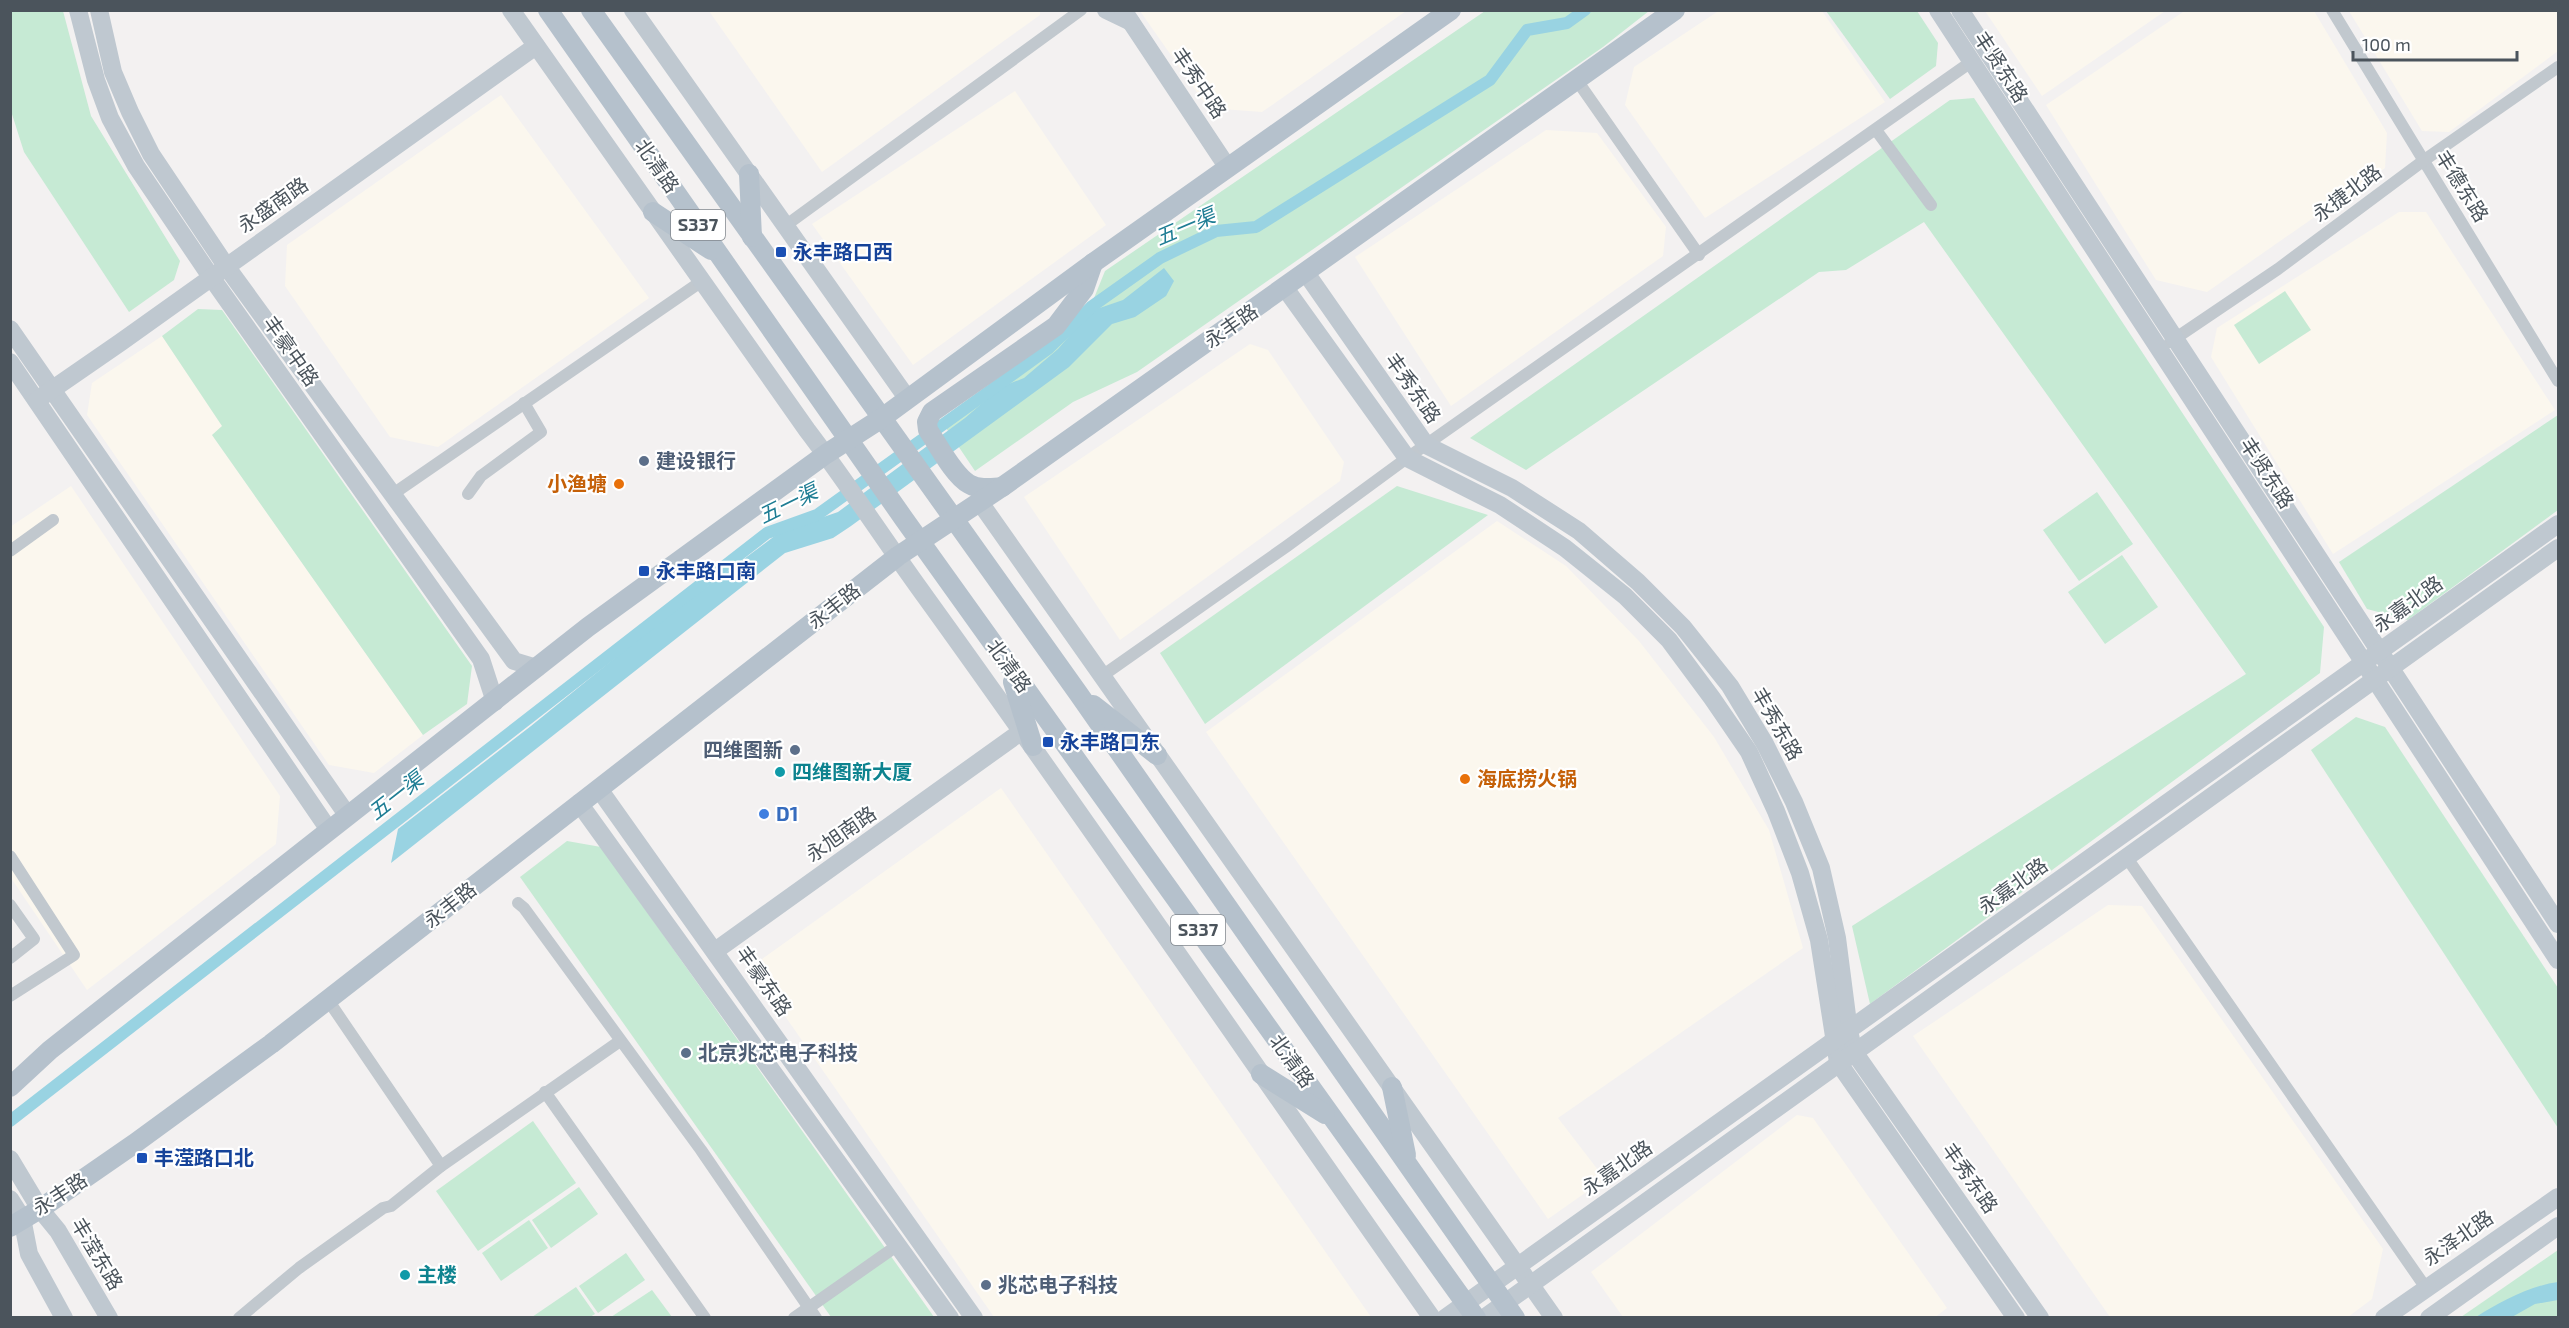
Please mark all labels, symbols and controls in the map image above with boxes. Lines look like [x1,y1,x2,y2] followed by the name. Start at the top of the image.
[2353,24,2516,62] scale bar
[1970,26,2034,107] street label: 丰贤东路
[2362,33,2411,55] text: 100 m
[1168,43,1232,122] street label: 丰秀中路
[631,134,685,197] street label: 北清路
[2431,145,2494,226] street label: 丰德东路
[2307,159,2386,226] street label: 永捷北路
[233,171,312,237] street label: 永盛南路
[1151,201,1221,249] water label: 五一渠
[671,210,725,240] road number: S337
[793,239,893,263] place label: 永丰路口西
[774,245,788,259] marker: 永丰路口西
[1199,298,1262,352] street label: 永丰路
[259,311,325,390] street label: 丰豪中路
[1381,348,1447,427] street label: 丰秀东路
[2236,432,2300,513] street label: 丰贤东路
[656,448,736,472] place label: 建设银行
[637,454,651,468] marker: 建设银行
[547,471,607,495] place label: 小渔塘
[754,476,824,528] water label: 五一渠
[612,477,626,491] marker: 小渔塘
[656,558,756,582] place label: 永丰路口南
[637,564,651,578] marker: 永丰路口南
[2368,570,2447,636] street label: 永嘉北路
[802,577,864,633] street label: 永丰路
[982,634,1037,697] street label: 北清路
[1747,683,1808,764] street label: 丰秀东路
[1060,729,1160,753] place label: 永丰路口东
[1041,735,1055,749] marker: 永丰路口东
[703,737,783,761] place label: 四维图新
[788,743,802,757] marker: 四维图新
[792,759,912,783] place label: 四维图新大厦
[363,764,430,824] water label: 五一渠
[773,765,787,779] marker: 四维图新大厦
[1477,766,1577,790] place label: 海底捞火锅
[1458,772,1472,786] marker: 海底捞火锅
[801,800,880,866] street label: 永旭南路
[776,801,798,825] place label: D1
[757,807,771,821] marker: D1
[1973,852,2052,918] street label: 永嘉北路
[418,876,480,932] street label: 永丰路
[1171,915,1225,945] road number: S337
[732,941,798,1020] street label: 丰豪东路
[1265,1029,1320,1092] street label: 北清路
[698,1040,858,1064] place label: 北京兆芯电子科技
[679,1046,693,1060] marker: 北京兆芯电子科技
[1577,1134,1656,1200] street label: 永嘉北路
[1938,1138,2004,1217] street label: 丰秀东路
[154,1145,254,1169] place label: 丰滢路口北
[135,1151,149,1165] marker: 丰滢路口北
[28,1167,91,1220] street label: 永丰路
[2418,1204,2497,1270] street label: 永泽北路
[67,1213,129,1294] street label: 丰滢东路
[417,1262,457,1286] place label: 主楼
[398,1268,412,1282] marker: 主楼
[998,1272,1118,1296] place label: 兆芯电子科技
[979,1278,993,1292] marker: 兆芯电子科技

